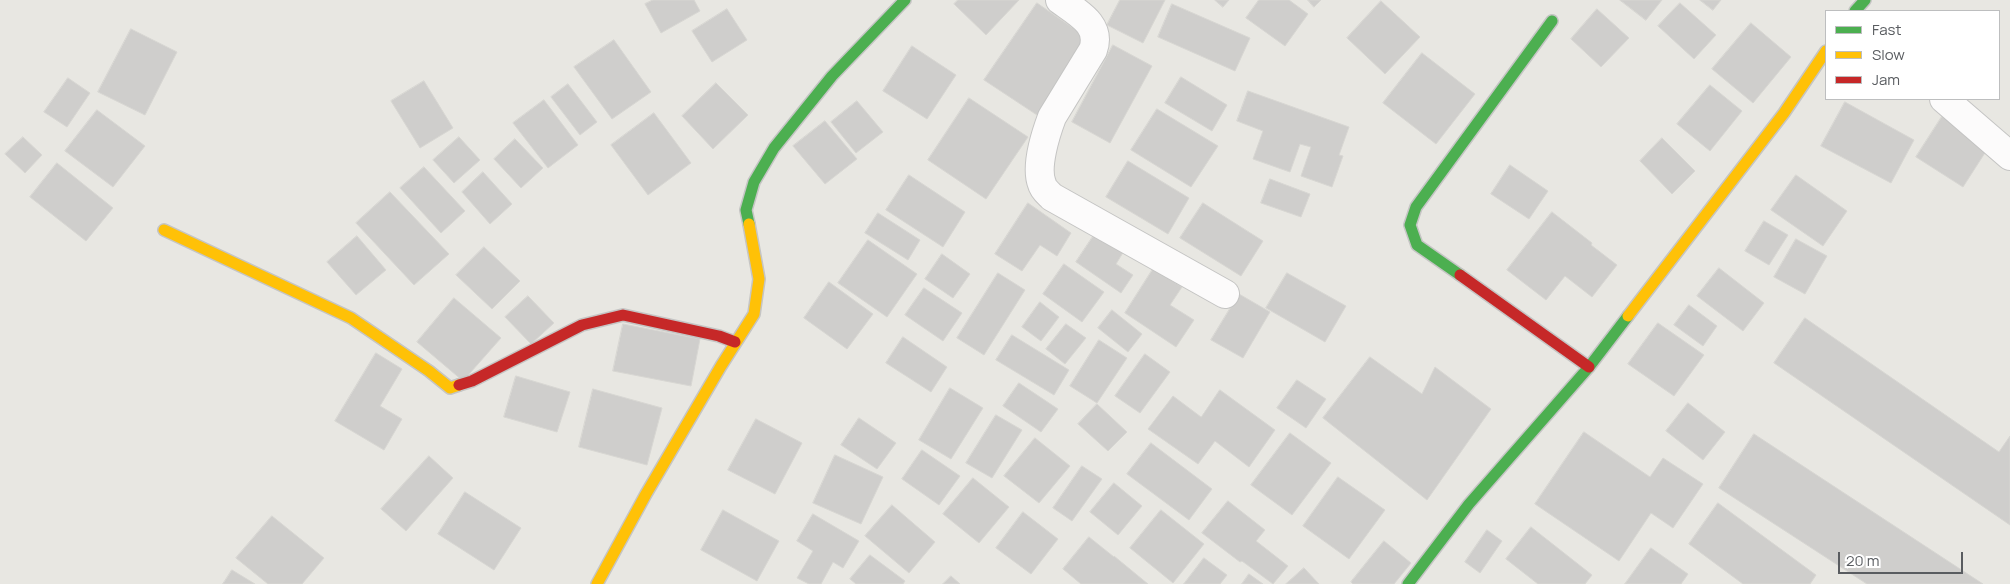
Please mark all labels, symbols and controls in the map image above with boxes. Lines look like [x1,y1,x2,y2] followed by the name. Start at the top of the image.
[1825,10,2000,100] legend
[1872,19,1901,40] text: Fast
[1872,44,1905,65] text: Slow
[1872,69,1900,90] text: Jam
[1840,542,1965,574] scale bar
[1846,550,1879,571] text: 20 m

